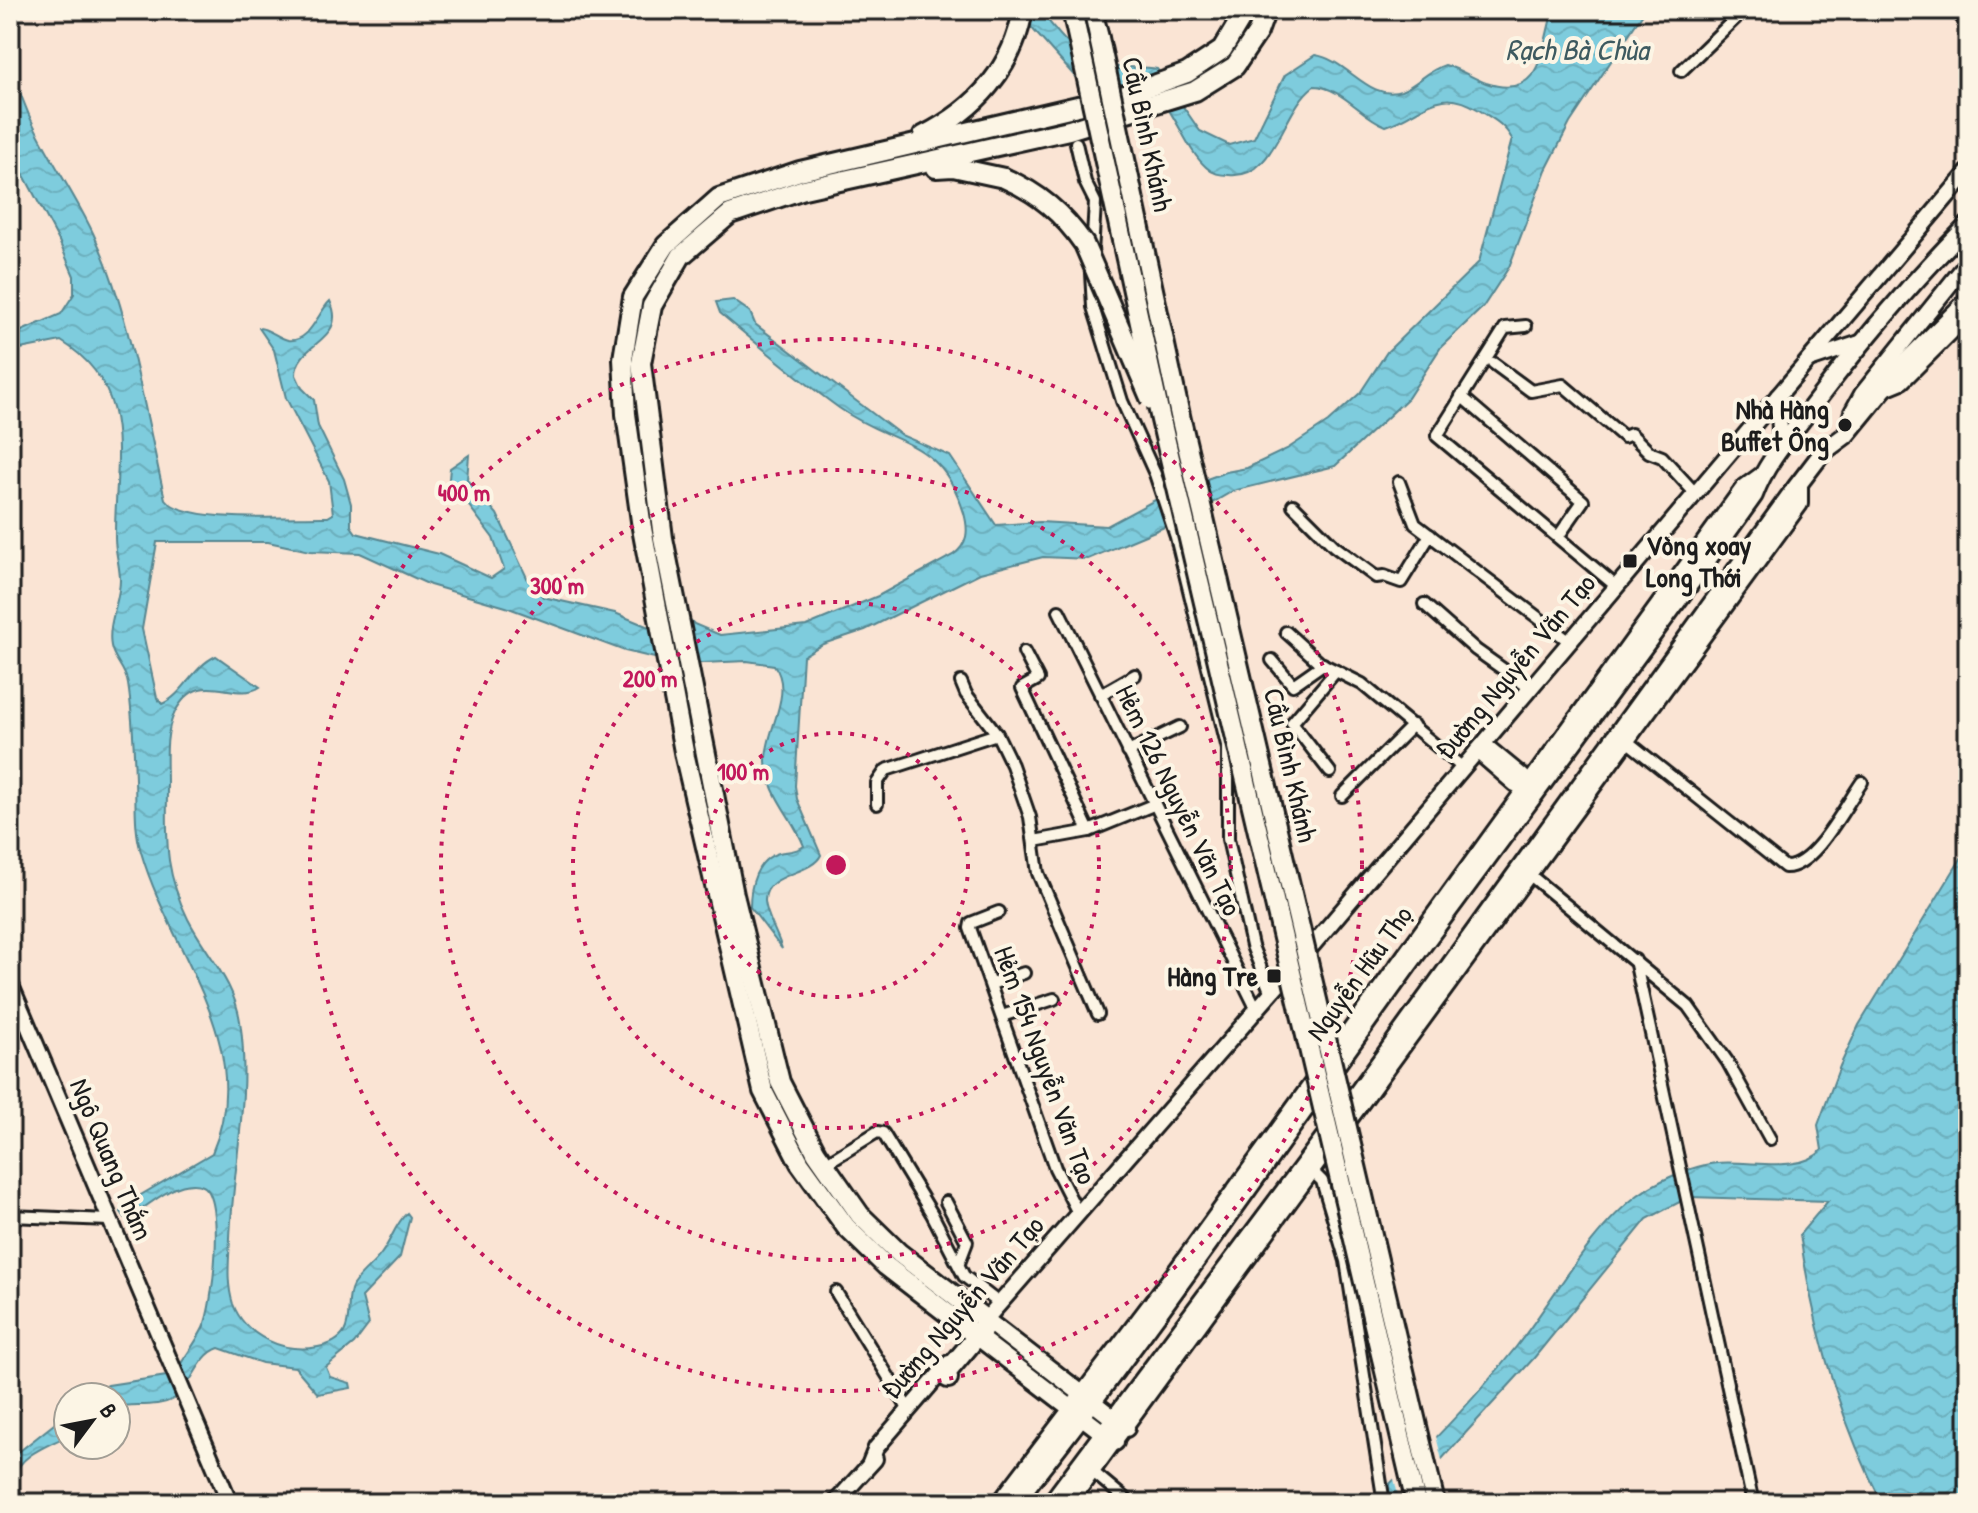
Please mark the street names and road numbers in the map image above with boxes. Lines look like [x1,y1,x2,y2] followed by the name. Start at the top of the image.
[1113,53,1183,215] street label: Cầu Bình Khánh
[1426,565,1604,767] street label: Đường Nguyễn Văn Tạo
[1107,678,1251,922] street label: Hẻm 126 Nguyễn Văn Tạo
[1255,684,1327,846] street label: Cầu Bình Khánh
[1297,898,1421,1048] street label: Nguyễn Hữu Thọ
[985,941,1107,1189] street label: Hẻm 154 Nguyễn Văn Tạo
[61,1072,163,1246] street label: Ngô Quang Thắm
[872,1207,1052,1407] street label: Đường Nguyễn Văn Tạo

